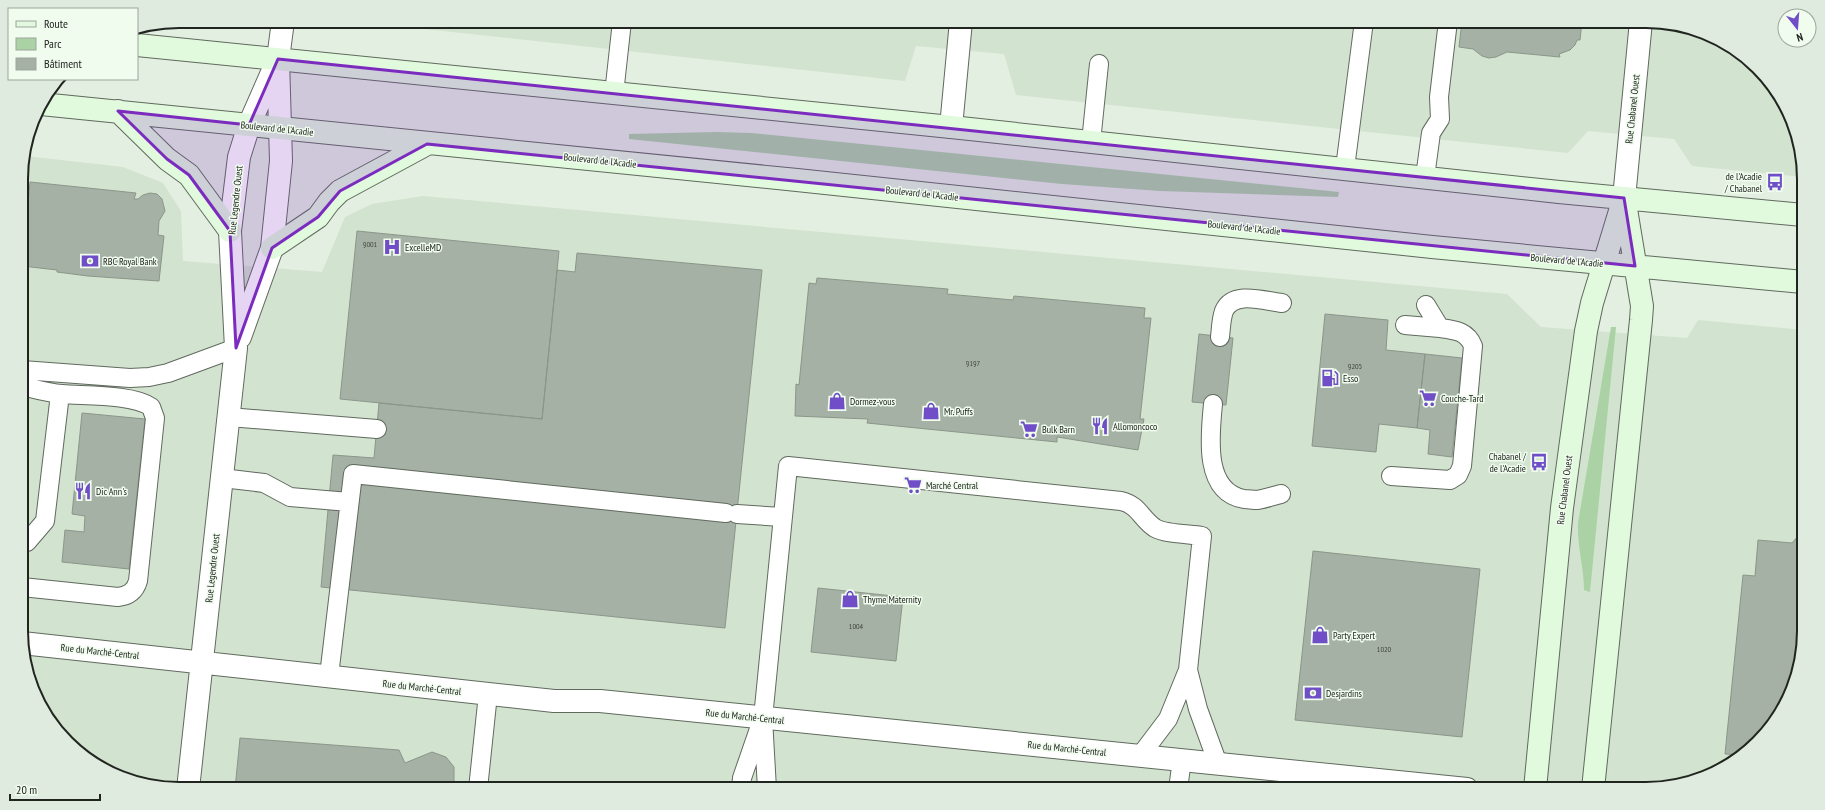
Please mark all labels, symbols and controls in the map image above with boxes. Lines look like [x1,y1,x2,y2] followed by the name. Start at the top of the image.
[8,8,138,80] legend
[1777,8,1817,48] north arrow
[44,16,68,31] text: Route
[1795,30,1805,45] text: N
[44,36,62,51] text: Parc
[44,56,82,71] text: Bâtiment
[1622,73,1643,144] street label: Rue Chabanel Ouest
[240,118,314,139] street label: Boulevard de l'Acadie
[563,150,637,171] street label: Boulevard de l'Acadie
[225,165,246,235] street label: Rue Legendre Ouest
[1724,170,1763,195] place label: de l'Acadie / Chabanel
[1765,172,1785,192] bus stop icon: de l'Acadie / Chabanel
[885,183,959,204] street label: Boulevard de l'Acadie
[1207,217,1281,238] street label: Boulevard de l'Acadie
[382,237,402,257] hospital icon: ExcelleMD
[363,239,378,249] house number: 9001
[405,241,441,254] place label: ExcelleMD
[80,251,100,271] bank icon: RBC Royal Bank
[1530,251,1604,270] street label: Boulevard de l'Acadie
[103,255,157,268] place label: RBC Royal Bank
[966,358,981,368] house number: 9197
[1348,361,1362,371] house number: 9205
[1320,368,1340,388] fuel station icon: Esso
[1343,372,1358,385] place label: Esso
[1418,388,1438,408] supermarket icon: Couche-Tard
[827,391,847,411] shop icon: Dormez-vous
[1441,392,1483,405] place label: Couche-Tard
[850,395,896,408] place label: Dormez-vous
[921,401,941,421] shop icon: Mr. Puffs
[944,405,974,418] place label: Mr. Puffs
[1090,416,1110,436] restaurant icon: Allomoncoco
[1019,419,1039,439] supermarket icon: Bulk Barn
[1113,420,1157,433] place label: Allomoncoco
[1042,423,1075,436] place label: Bulk Barn
[1489,450,1527,475] place label: Chabanel / de l'Acadie
[1529,452,1549,472] bus stop icon: Chabanel / de l'Acadie
[1554,454,1575,525] street label: Rue Chabanel Ouest
[903,475,923,495] supermarket icon: Marché Central
[926,479,979,492] place label: Marché Central
[73,481,93,501] restaurant icon: Dic Ann's
[96,485,127,498] place label: Dic Ann's
[202,533,223,603] street label: Rue Legendre Ouest
[840,589,860,609] shop icon: Thyme Maternity
[863,593,922,606] place label: Thyme Maternity
[849,621,864,631] house number: 1004
[1310,625,1330,645] shop icon: Party Expert
[1333,629,1375,642] place label: Party Expert
[60,641,141,662] street label: Rue du Marché-Central
[1377,644,1392,654] house number: 1020
[382,677,463,698] street label: Rue du Marché-Central
[1303,683,1323,703] bank icon: Desjardins
[1326,687,1363,700] place label: Desjardins
[705,706,786,727] street label: Rue du Marché-Central
[1027,738,1108,759] street label: Rue du Marché-Central
[10,776,100,802] scale bar
[16,782,37,797] text: 20 m

